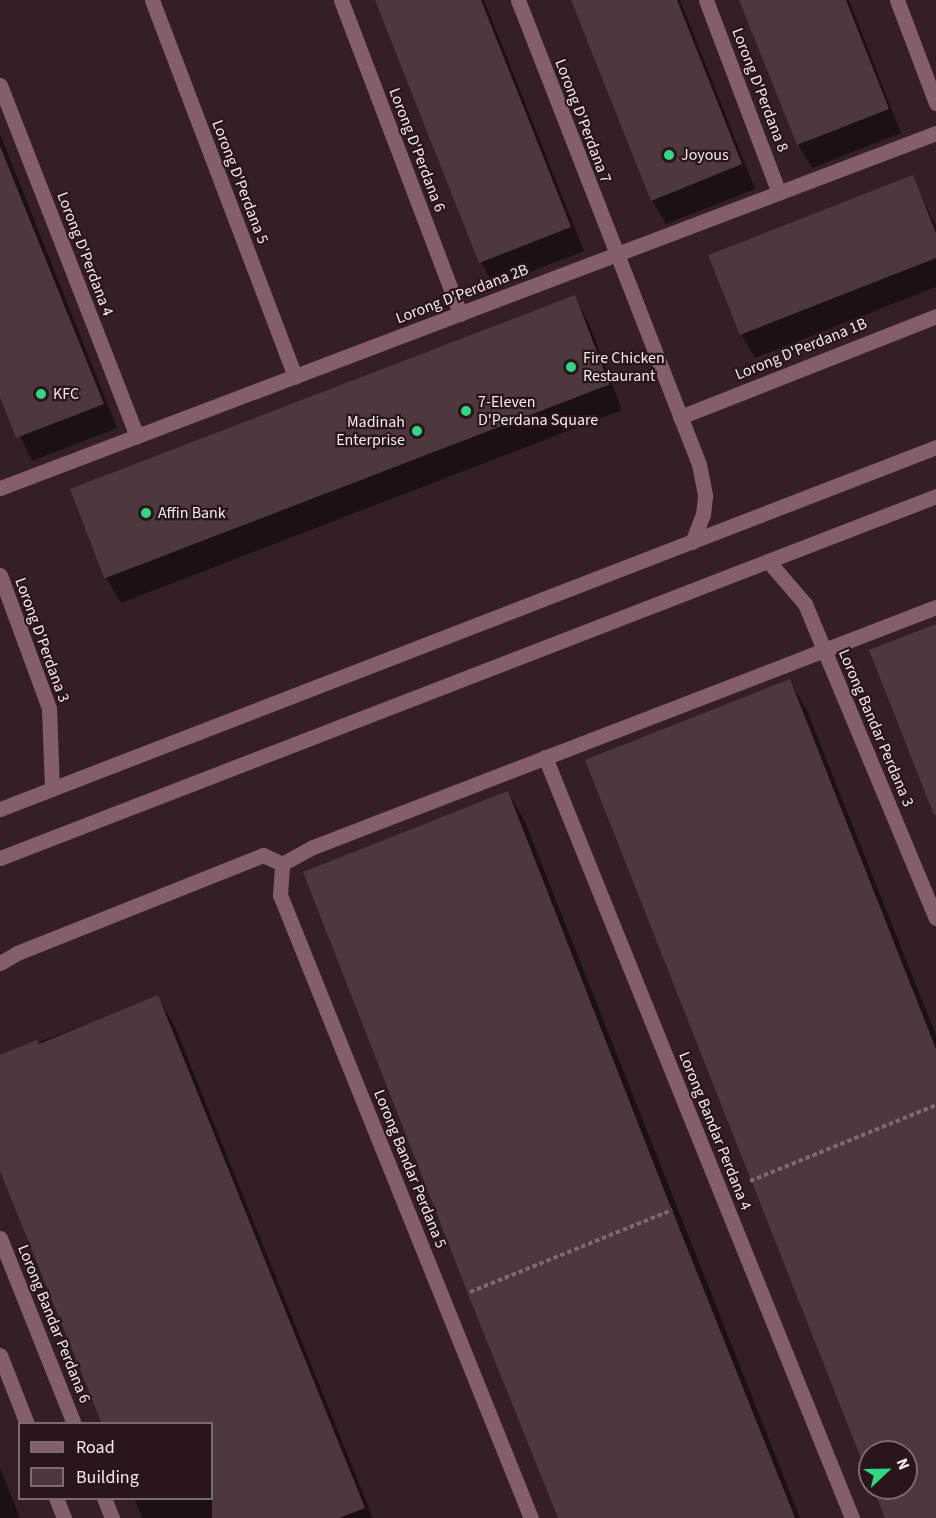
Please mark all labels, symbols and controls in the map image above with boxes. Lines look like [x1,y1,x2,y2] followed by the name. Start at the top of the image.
[728,25,792,155] street label: Lorong D'Perdana 8
[551,56,615,186] street label: Lorong D'Perdana 7
[385,85,449,215] street label: Lorong D'Perdana 6
[208,117,272,247] street label: Lorong D'Perdana 5
[681,145,729,165] place label: Joyous
[662,148,676,162] marker: Joyous
[53,189,117,319] street label: Lorong D'Perdana 4
[393,260,531,328] street label: Lorong D'Perdana 2B
[732,314,870,384] street label: Lorong D'Perdana 1B
[583,348,665,386] place label: Fire Chicken Restaurant
[564,360,578,374] marker: Fire Chicken Restaurant
[53,384,79,404] place label: KFC
[34,387,48,401] marker: KFC
[478,392,598,430] place label: 7-Eleven D'Perdana Square
[459,404,473,418] marker: 7-Eleven D'Perdana Square
[336,412,405,450] place label: Madinah Enterprise
[410,424,424,438] marker: Madinah Enterprise
[158,503,226,523] place label: Affin Bank
[139,506,153,520] marker: Affin Bank
[11,575,73,705] street label: Lorong D'Perdana 3
[834,646,918,810] street label: Lorong Bandar Perdana 3
[674,1049,756,1213] street label: Lorong Bandar Perdana 4
[369,1087,451,1251] street label: Lorong Bandar Perdana 5
[13,1242,95,1406] street label: Lorong Bandar Perdana 6
[18,1422,213,1500] legend
[76,1435,115,1460] text: Road
[858,1440,918,1500] north arrow
[891,1455,915,1473] text: N
[76,1465,139,1490] text: Building

